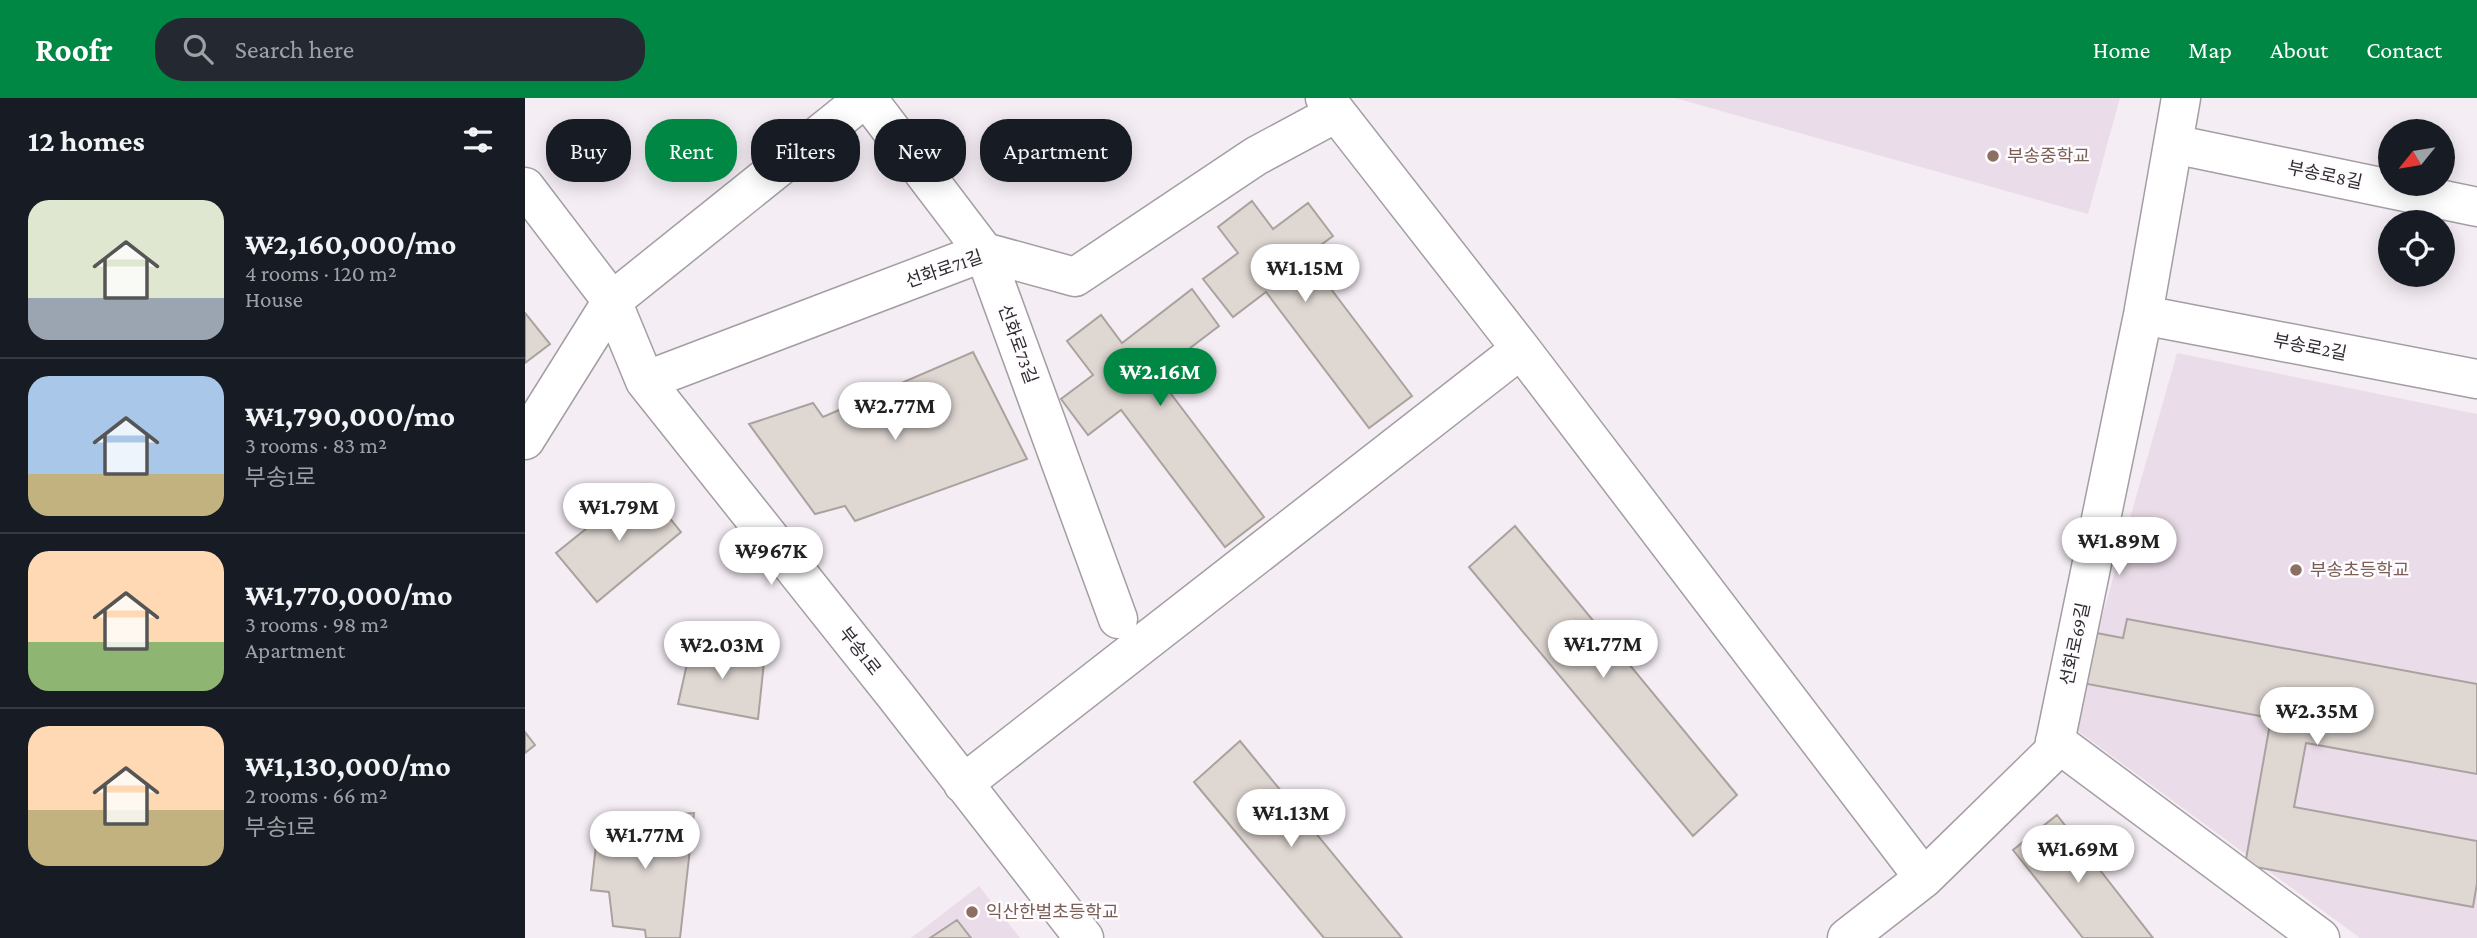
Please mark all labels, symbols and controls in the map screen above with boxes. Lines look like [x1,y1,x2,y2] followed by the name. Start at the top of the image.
[155,18,645,81] search box
[179,30,217,68] icon: search
[35,31,113,68] text: Roofr
[235,35,354,64] text: Search here
[2093,36,2150,63] text: Home
[2188,36,2232,63] text: Map
[2270,36,2328,63] text: About
[2366,36,2442,63] text: Contact
[546,119,631,182] chip: Buy
[645,119,737,182] chip: Rent
[751,119,860,182] chip: Filters
[874,119,966,182] chip: New
[980,119,1132,182] chip: Apartment
[2378,119,2455,196] north arrow
[2378,119,2455,287] map controls
[459,121,497,159] icon: filters
[28,124,145,157] text: 12 homes
[2007,146,2090,166] place label: 부송중학교
[1985,148,2001,164] marker: 부송중학교
[2286,157,2364,193] street label: 부송로8길
[2378,210,2455,287] button: locate
[245,227,456,260] text: ₩2,160,000/mo
[84,228,168,312] icon: home
[1248,244,1362,304] pin: ₩1.15M
[903,246,985,292] street label: 선화로71길
[1267,254,1343,280] text: ₩1.15M
[245,260,397,286] text: 4 rooms · 120 m²
[245,286,303,312] text: House
[994,302,1042,386] street label: 선화로73길
[2271,330,2349,364] street label: 부송로2길
[1103,348,1217,408] pin: ₩2.16M
[1119,358,1201,384] text: ₩2.16M
[838,382,952,442] pin: ₩2.77M
[854,392,936,418] text: ₩2.77M
[245,399,455,432] text: ₩1,790,000/mo
[84,404,168,488] icon: home
[245,432,387,458] text: 3 rooms · 83 m²
[245,464,316,490] text: 부송1로
[562,484,676,543] pin: ₩1.79M
[579,493,659,519] text: ₩1.79M
[2062,518,2176,577] pin: ₩1.89M
[2078,527,2160,553] text: ₩1.89M
[722,528,820,587] pin: ₩967K
[735,537,807,563] text: ₩967K
[2310,560,2409,580] place label: 부송초등학교
[2288,562,2304,578] marker: 부송초등학교
[245,578,453,611] text: ₩1,770,000/mo
[84,579,168,663] icon: home
[2056,601,2094,687] street label: 선화로69길
[245,611,388,637] text: 3 rooms · 98 m²
[1546,620,1660,680] pin: ₩1.77M
[665,622,779,681] pin: ₩2.03M
[835,623,885,679] street label: 부송1로
[1564,630,1642,656] text: ₩1.77M
[680,631,764,657] text: ₩2.03M
[245,637,345,663] text: Apartment
[2260,688,2374,747] pin: ₩2.35M
[2276,697,2358,723] text: ₩2.35M
[245,749,451,782] text: ₩1,130,000/mo
[84,754,168,838] icon: home
[245,782,388,808] text: 2 rooms · 66 m²
[1234,790,1348,849] pin: ₩1.13M
[1253,799,1329,825] text: ₩1.13M
[588,812,702,871] pin: ₩1.77M
[245,814,316,840] text: 부송1로
[606,821,684,847] text: ₩1.77M
[2021,826,2135,885] pin: ₩1.69M
[2037,835,2119,861] text: ₩1.69M
[986,902,1118,922] place label: 익산한벌초등학교
[964,904,980,920] marker: 익산한벌초등학교

